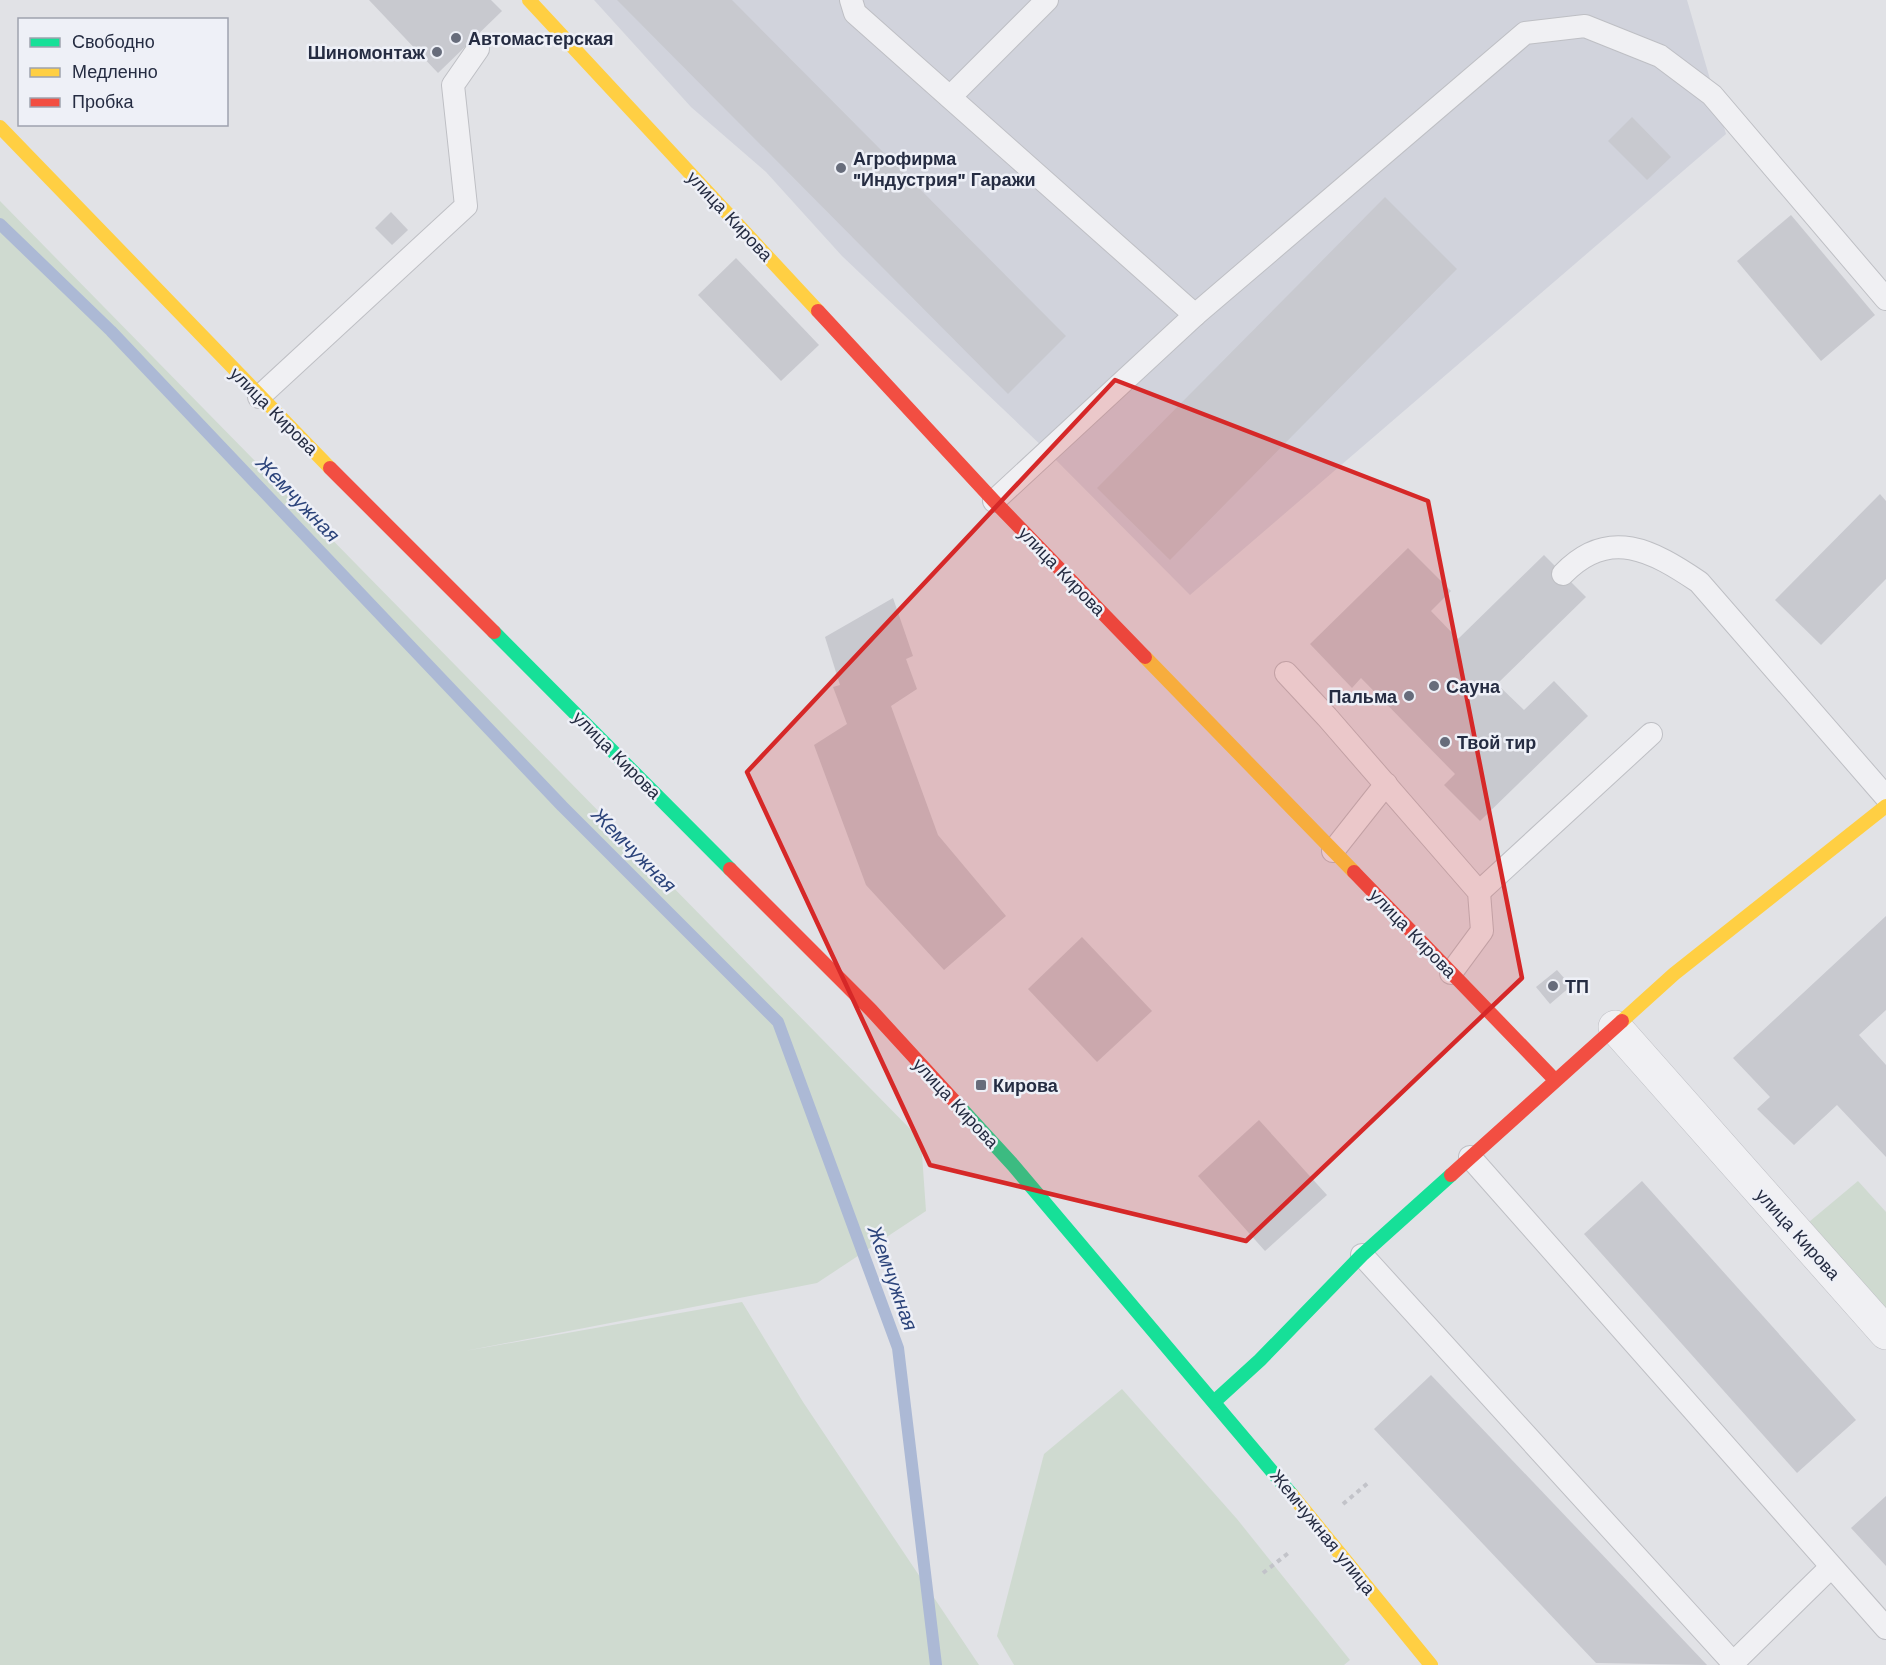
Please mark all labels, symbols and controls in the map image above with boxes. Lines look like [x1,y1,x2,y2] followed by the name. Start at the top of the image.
[18,18,228,126] legend
[468,28,614,49] place label: Автомастерская
[72,31,155,52] text: Свободно
[449,31,463,45] marker: Автомастерская
[308,42,425,63] place label: Шиномонтаж
[430,45,444,59] marker: Шиномонтаж
[72,61,158,82] text: Медленно
[72,91,135,112] text: Пробка
[853,148,1035,190] place label: Агрофирма "Индустрия" Гаражи
[834,161,848,175] marker: Агрофирма "Индустрия" Гаражи
[683,167,778,266] street label: улица Кирова
[226,363,323,460] street label: улица Кирова
[250,450,345,547] water label: Жемчужная
[1014,522,1110,621] street label: улица Кирова
[1446,676,1501,697] place label: Сауна
[1427,679,1441,693] marker: Сауна
[1328,686,1398,707] place label: Пальма
[1402,689,1416,703] marker: Пальма
[569,707,666,804] street label: улица Кирова
[1457,732,1536,753] place label: Твой тир
[1438,735,1452,749] marker: Твой тир
[586,802,682,898] water label: Жемчужная
[1365,884,1461,983] street label: улица Кирова
[1565,976,1589,997] place label: ТП
[1546,979,1560,993] marker: ТП
[909,1054,1004,1153] street label: улица Кирова
[993,1075,1059,1096] place label: Кирова
[974,1078,988,1092] marker: Кирова
[1752,1184,1845,1285] street label: улица Кирова
[863,1221,923,1334] water label: Жемчужная
[1266,1465,1380,1599] street label: Жемчужная улица

